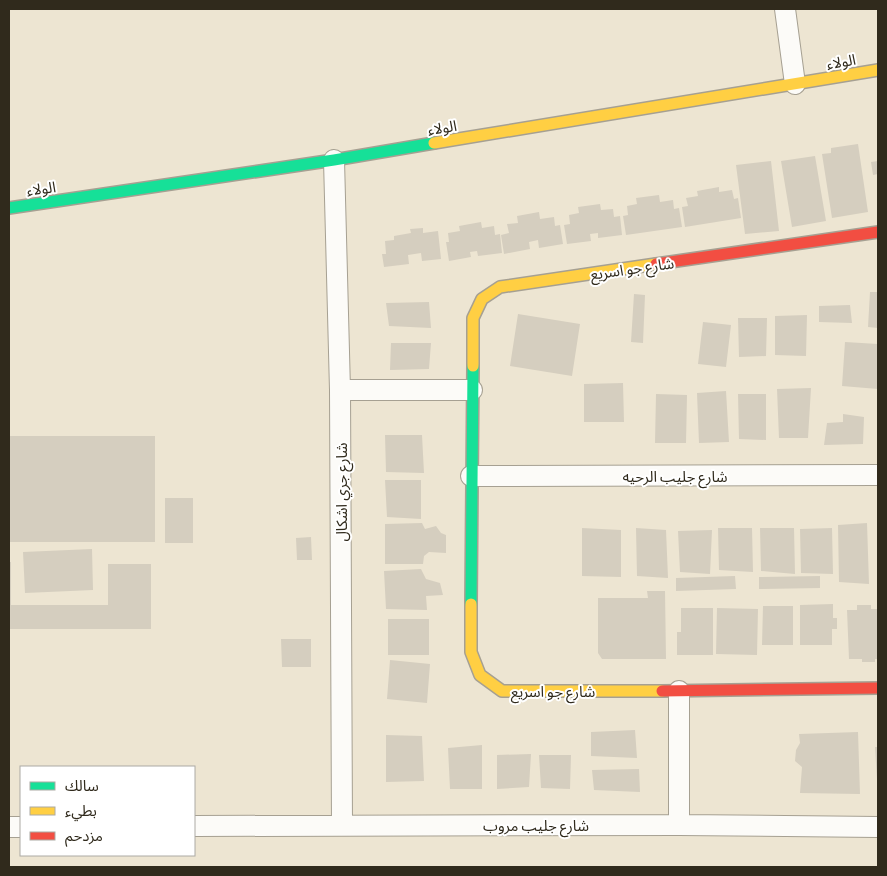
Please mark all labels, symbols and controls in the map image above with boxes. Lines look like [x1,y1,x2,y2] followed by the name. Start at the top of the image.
[825,50,857,73] street label: الولاء
[426,116,458,139] street label: الولاء
[25,177,57,200] street label: الولاء
[589,253,676,287] street label: شارع جو اسريع
[332,442,354,542] street label: شارع جري اشكال
[622,467,728,489] street label: شارع جليب الرحيه
[511,682,595,704] street label: شارع جو اسريع
[20,766,195,856] legend
[65,776,99,794] text: سالك
[65,801,97,822] text: بطيء
[483,816,589,838] street label: شارع جليب مروب
[65,826,103,847] text: مزدحم

